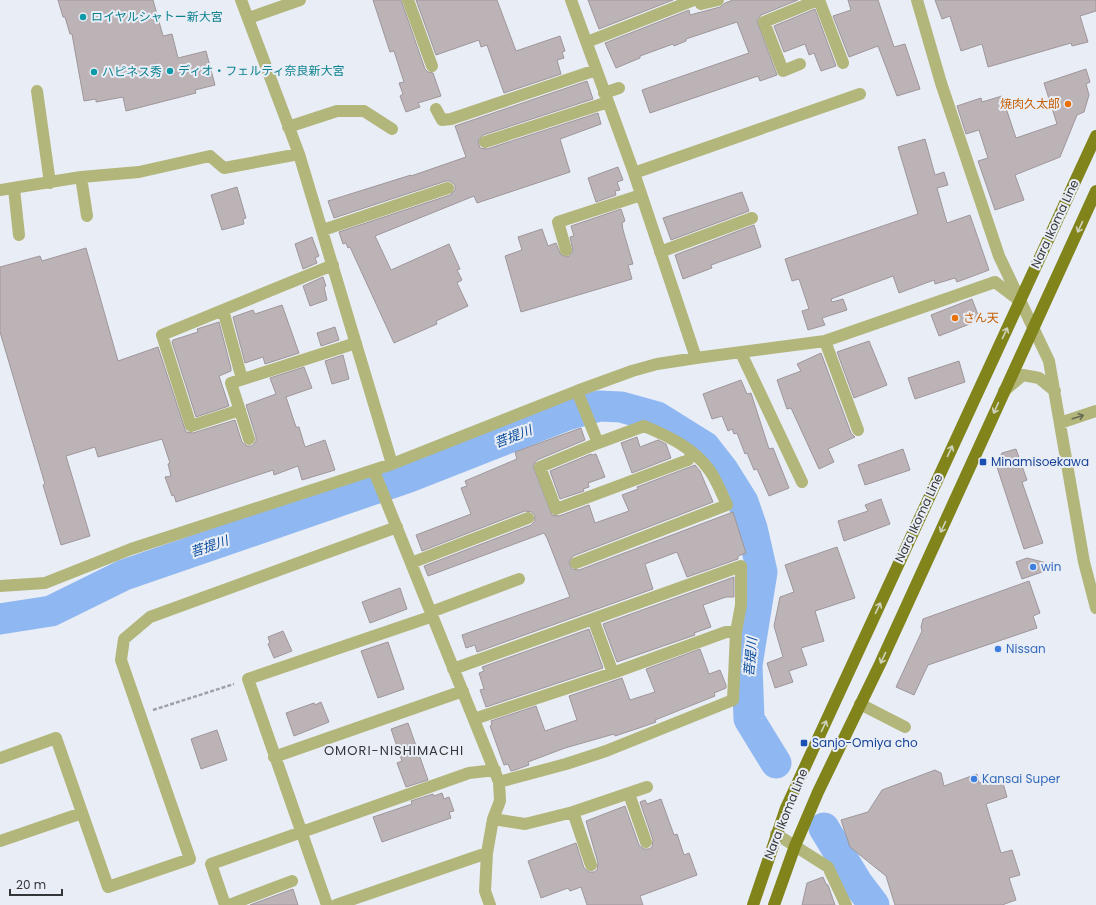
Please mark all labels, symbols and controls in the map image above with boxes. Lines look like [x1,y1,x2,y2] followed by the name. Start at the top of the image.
[91,8,223,25] place label: ロイヤルシャトー新大宮
[78,12,88,22] marker: ロイヤルシャトー新大宮
[178,62,344,79] place label: ディオ・フェルティ奈良新大宮
[102,63,162,80] place label: ハピネス秀
[165,66,175,76] marker: ディオ・フェルティ奈良新大宮
[89,67,99,77] marker: ハピネス秀
[1000,95,1060,112] place label: 焼肉久太郎
[1063,99,1073,109] marker: 焼肉久太郎
[1027,177,1083,271] street label: Nara Ikoma Line
[1076,220,1083,232] one-way arrow
[963,309,999,326] place label: さん天
[950,313,960,323] marker: さん天
[1002,328,1009,340] one-way arrow
[992,402,999,414] one-way arrow
[1072,413,1084,421] one-way arrow
[492,420,537,452] water label: 菩提川
[947,446,954,458] one-way arrow
[991,453,1089,470] place label: Minamisoekawa
[978,457,988,467] marker: Minamisoekawa
[891,471,947,565] street label: Nara Ikoma Line
[939,520,946,532] one-way arrow
[188,530,233,562] water label: 菩提川
[1041,558,1061,575] place label: win
[1028,562,1038,572] marker: win
[875,602,882,614] one-way arrow
[739,635,762,677] water label: 菩提川
[1006,640,1046,657] place label: Nissan
[993,644,1003,654] marker: Nissan
[878,651,886,663] one-way arrow
[821,720,828,732] one-way arrow
[812,734,918,751] place label: Sanjo-Omiya cho
[799,738,809,748] marker: Sanjo-Omiya cho
[324,741,464,760] district label: OMORI-NISHIMACHI
[760,766,811,862] street label: Nara Ikoma Line
[982,770,1061,787] place label: Kansai Super
[969,774,979,784] marker: Kansai Super
[10,871,62,897] scale bar
[16,876,46,893] text: 20 m

